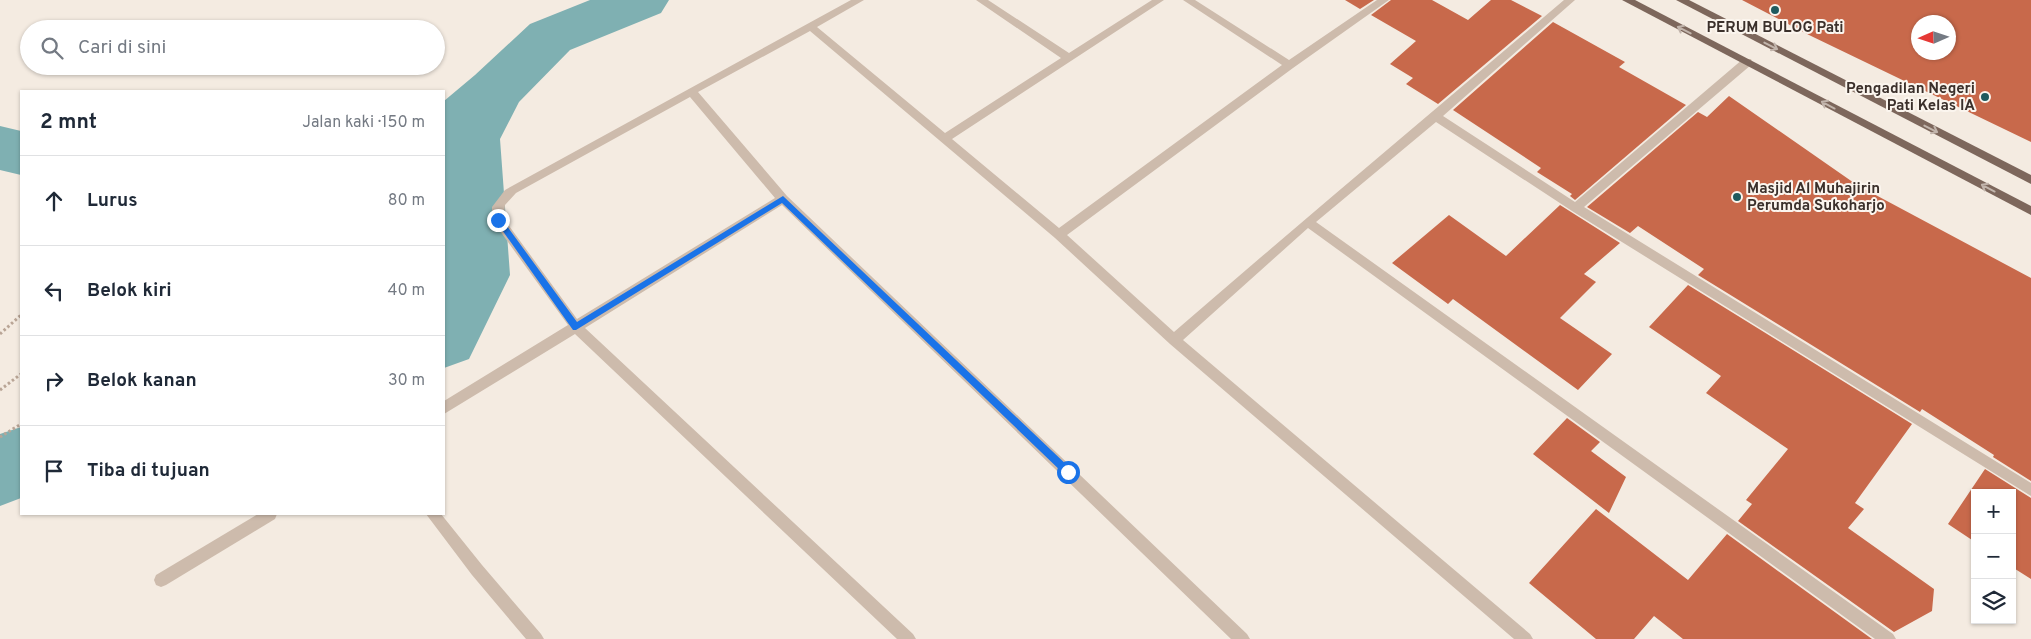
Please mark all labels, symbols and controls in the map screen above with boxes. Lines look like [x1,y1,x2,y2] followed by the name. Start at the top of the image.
[1769,4,1781,16] marker: PERUM BULOG Pati
[1911,15,1956,60] north arrow
[1706,19,1844,38] place label: PERUM BULOG Pati
[20,20,445,75] search box
[1677,25,1692,35] one-way arrow
[38,34,66,62] icon: search
[78,36,166,60] text: Cari di sini
[1764,41,1779,51] one-way arrow
[1846,80,1975,116] place label: Pengadilan Negeri Pati Kelas IA
[1979,91,1991,103] marker: Pengadilan Negeri Pati Kelas IA
[1821,100,1836,110] one-way arrow
[40,109,97,136] text: 2 mnt
[302,113,425,133] text: Jalan kaki · 150 m
[1924,124,1939,134] one-way arrow
[1747,180,1885,216] place label: Masjid Al Muhajirin Perumda Sukoharjo
[1981,183,1996,192] one-way arrow
[40,187,68,215] icon: ahead
[87,189,138,213] text: Lurus
[388,191,425,211] text: 80 m
[1731,191,1743,203] marker: Masjid Al Muhajirin Perumda Sukoharjo
[487,209,510,232] route end
[40,277,68,305] icon: left
[87,279,172,303] text: Belok kiri
[387,281,425,301] text: 40 m
[40,367,68,395] icon: right
[87,369,197,393] text: Belok kanan
[388,371,425,391] text: 30 m
[40,457,68,485] icon: arrive
[87,459,210,483] text: Tiba di tujuan
[1057,461,1080,484] route start
[1971,489,2016,624] map controls
[1971,489,2016,534] button: +
[1971,534,2016,579] button: −
[1971,579,2016,624] button: layers

